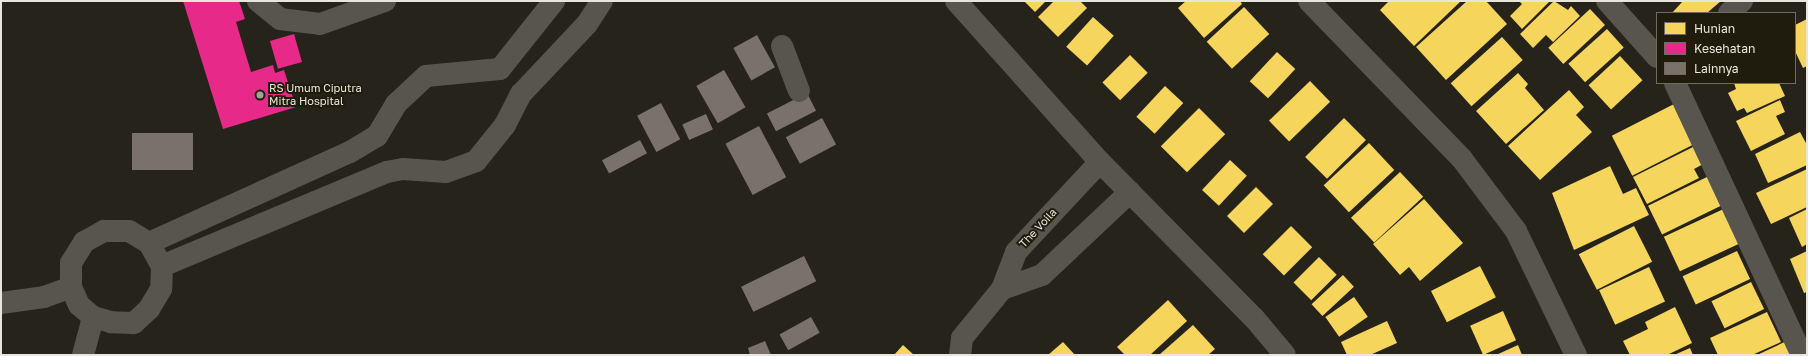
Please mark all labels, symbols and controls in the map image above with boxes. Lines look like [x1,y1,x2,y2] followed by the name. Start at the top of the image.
[1656,12,1796,84] legend
[1694,21,1735,36] text: Hunian
[1694,41,1755,56] text: Kesehatan
[1694,61,1739,76] text: Lainnya
[269,82,362,108] place label: RS Umum Ciputra Mitra Hospital
[254,89,266,101] marker: RS Umum Ciputra Mitra Hospital
[1017,206,1059,250] street label: The Voila

